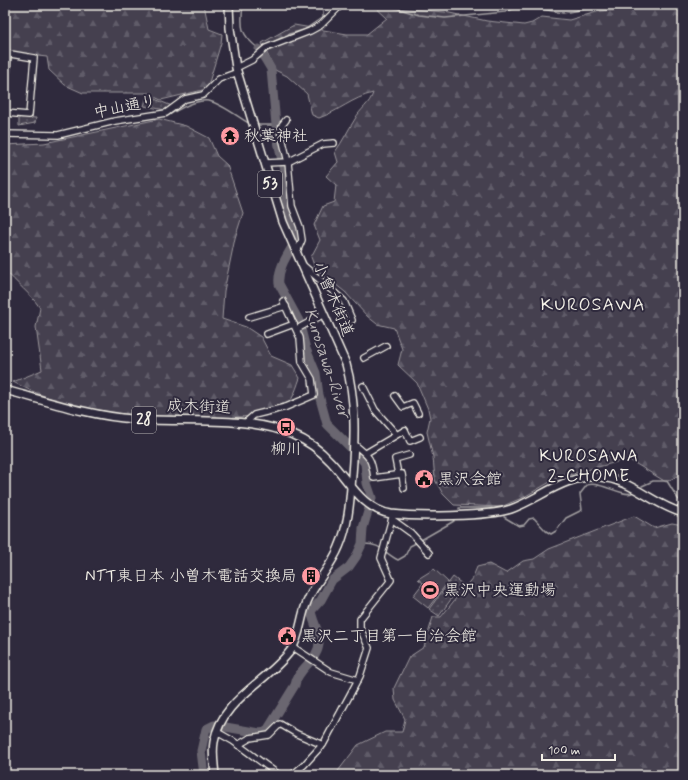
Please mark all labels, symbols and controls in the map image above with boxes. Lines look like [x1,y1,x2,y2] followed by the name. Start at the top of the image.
[92,91,158,123] street label: 中山通り
[219,125,241,147] temple icon: 秋葉神社
[244,126,308,147] place label: 秋葉神社
[258,171,282,197] road number: 53
[308,258,358,340] street label: 小曾木街道
[541,293,645,317] district label: KUROSAWA
[299,305,356,424] water label: Kurosawa-River
[167,395,231,419] street label: 成木街道
[132,407,156,433] road number: 28
[275,416,297,438] bus stop icon: 柳川
[270,439,302,460] place label: 柳川
[539,445,639,487] district label: KUROSAWA 2-CHOME
[413,468,435,490] public building icon: 黒沢会館
[438,469,502,490] place label: 黒沢会館
[300,565,322,587] building icon: NTT東日本 小曽木電話交換局
[85,566,297,587] place label: NTT東日本 小曽木電話交換局
[419,579,441,601] sports icon: 黒沢中央運動場
[444,580,556,601] place label: 黒沢中央運動場
[276,625,298,647] public building icon: 黒沢二丁目第一自治会館
[301,626,477,647] place label: 黒沢二丁目第一自治会館
[542,736,615,762] scale bar
[548,743,580,759] text: 100 m

